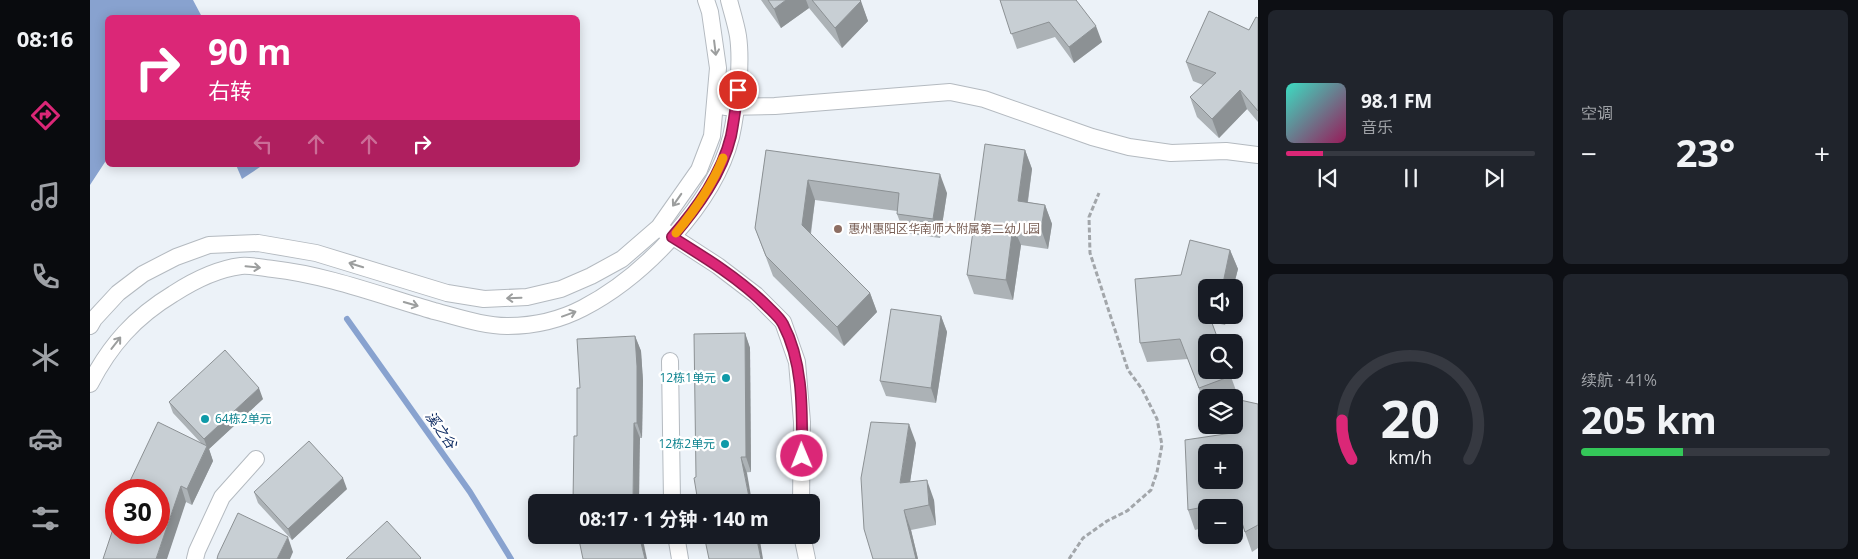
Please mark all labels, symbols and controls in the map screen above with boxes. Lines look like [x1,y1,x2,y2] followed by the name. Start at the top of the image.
[17,23,73,53] text: 08:16
[208,28,291,75] text: 90 m
[125,35,190,100] icon: right
[710,39,720,55] one-way arrow
[717,69,759,111] pin
[208,75,252,105] text: 右转
[724,76,752,104] icon: arrive
[1361,88,1432,114] text: 98.1 FM
[28,98,63,133] icon: directions
[1581,102,1613,124] text: 空调
[1361,116,1393,138] text: 音乐
[1676,126,1735,178] text: 23°
[249,130,277,158] icon: left
[302,130,330,158] icon: ahead
[355,130,383,158] icon: ahead
[408,130,436,158] icon: right
[1581,134,1597,172] text: −
[1814,134,1830,172] text: +
[1314,164,1342,192] icon: previous
[1397,164,1425,192] icon: pause
[1480,164,1508,192] icon: next
[28,179,63,214] icon: music
[672,193,682,207] one-way arrow
[848,220,1040,237] place label: 惠州惠阳区华南师大附属第二幼儿园
[832,223,844,235] marker: 惠州惠阳区华南师大附属第二幼儿园
[28,259,63,294] icon: phone
[348,260,364,269] one-way arrow
[245,262,261,272] one-way arrow
[1198,279,1243,544] map controls
[1198,279,1243,324] button: sound
[506,293,522,302] one-way arrow
[403,300,419,310] one-way arrow
[561,309,576,318] one-way arrow
[1198,334,1243,379] button: search
[111,336,121,350] one-way arrow
[28,340,63,375] icon: climate
[659,369,716,386] place label: 12栋1单元
[1581,369,1657,391] text: 续航 · 41%
[720,372,732,384] marker: 12栋1单元
[1381,382,1440,453] text: 20
[1198,389,1243,434] button: layers
[1581,393,1717,445] text: 205 km
[422,407,462,454] water label: 溪之谷
[215,410,272,427] place label: 64栋2单元
[199,413,211,425] marker: 64栋2单元
[28,421,63,456] icon: car
[775,429,827,481] position arrow
[658,435,715,452] place label: 12栋2单元
[719,438,731,450] marker: 12栋2单元
[1198,444,1243,489] button: +
[1389,445,1432,469] text: km/h
[105,479,170,544] speed limit sign: 30
[1198,499,1243,544] button: −
[28,501,63,536] icon: filters
[579,506,769,532] text: 08:17 · 1 分钟 · 140 m

